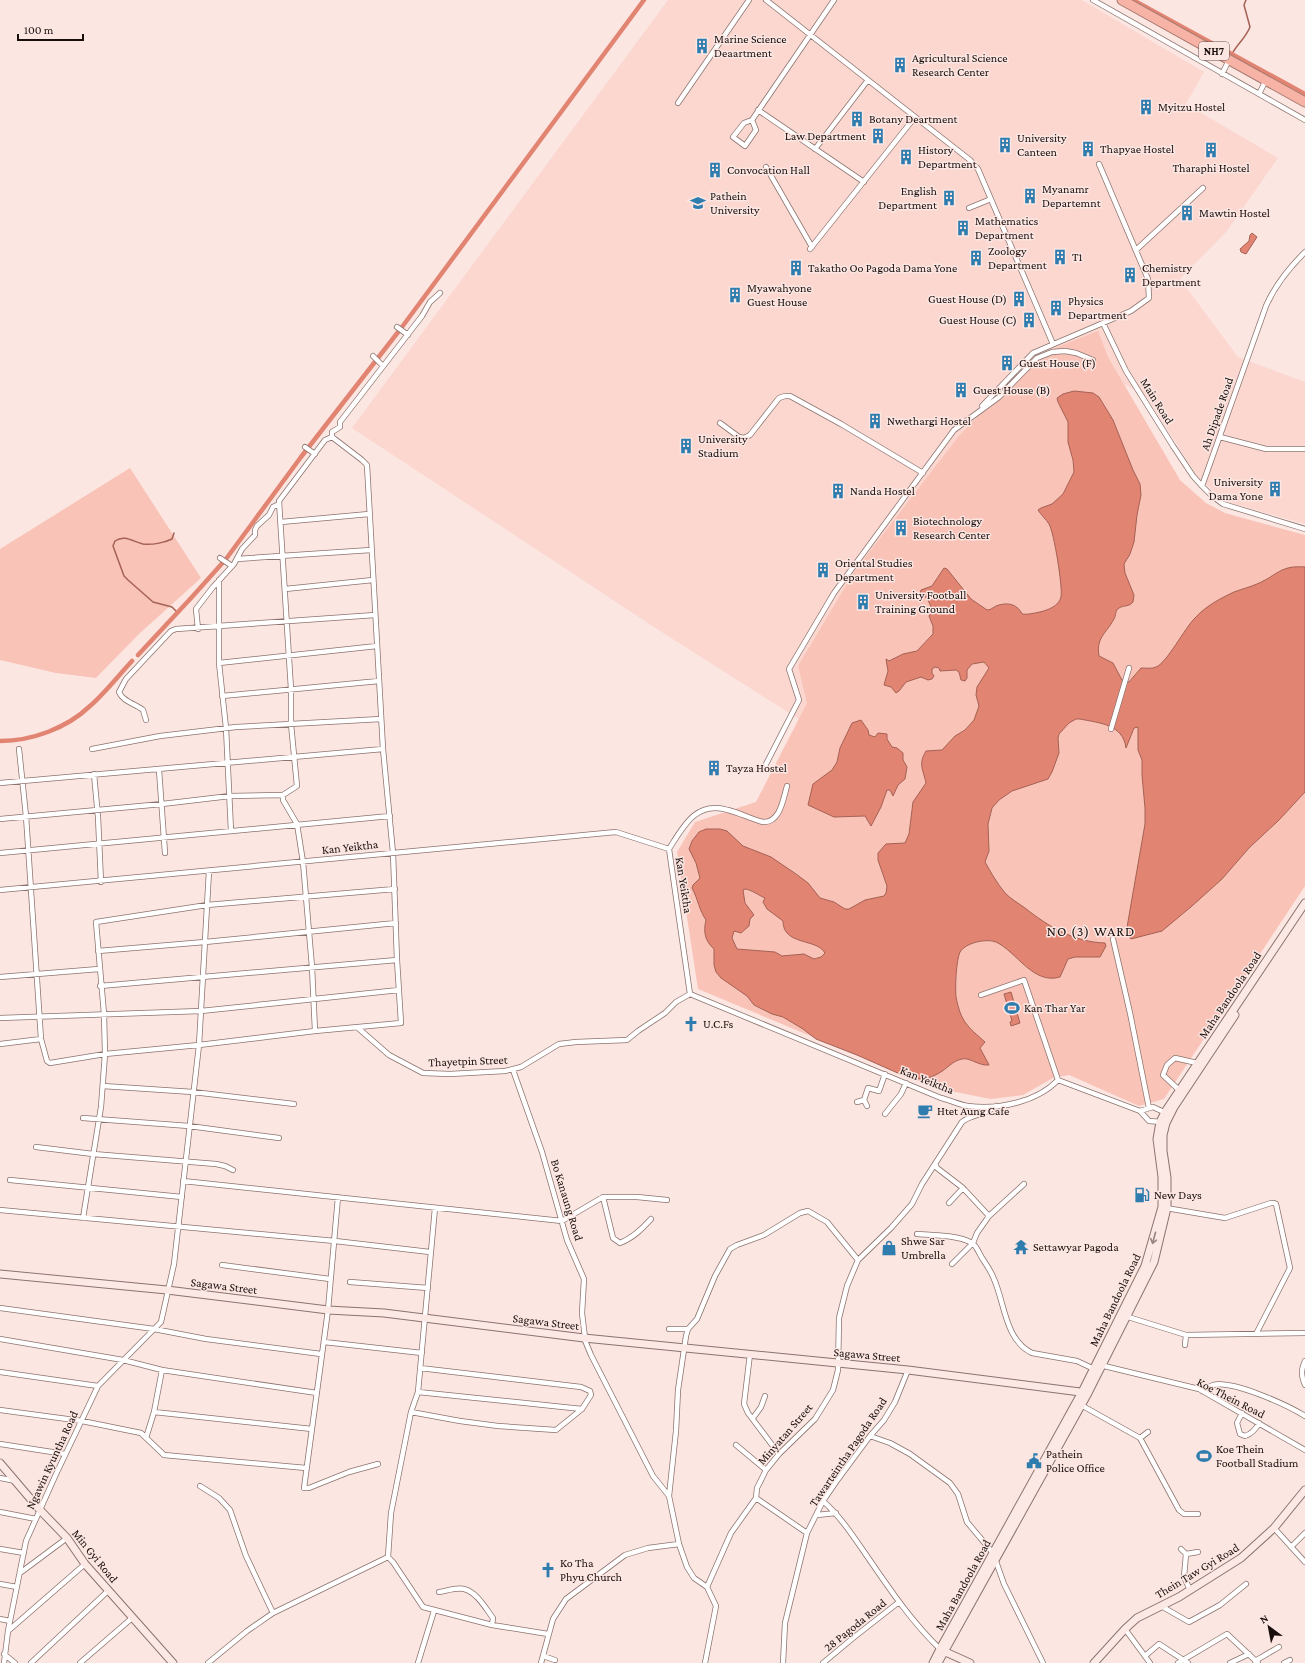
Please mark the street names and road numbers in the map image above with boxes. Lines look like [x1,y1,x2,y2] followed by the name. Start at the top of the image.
[1199,42,1229,60] road number: NH7
[1137,375,1177,427] street label: Main Road
[1198,375,1236,453] street label: Ah Dipade Road
[321,837,379,857] street label: Kan Yeiktha
[673,856,695,915] street label: Kan Yeiktha
[1196,948,1265,1041] street label: Maha Bandoola Road
[428,1053,509,1069] street label: Thayetpin Street
[898,1063,956,1097] street label: Kan Yeiktha
[548,1158,586,1243] street label: Bo Kanaung Road
[1086,1251,1144,1349] street label: Maha Bandoola Road
[190,1275,259,1297] street label: Sagawa Street
[512,1311,581,1333] street label: Sagawa Street
[833,1345,902,1365] street label: Sagawa Street
[1195,1375,1268,1421] street label: Koe Thein Road
[806,1394,890,1509] street label: Tawarteintha Pagoda Road
[755,1400,816,1468] street label: Minyatan Street
[23,1408,81,1511] street label: Ngawin Kyuntha Road
[69,1527,121,1586] street label: Min Gyi Road
[932,1536,994,1633] street label: Maha Bandoola Road
[1152,1540,1242,1602] street label: Thein Taw Gyi Road
[821,1595,889,1654] street label: 28 Pagoda Road

